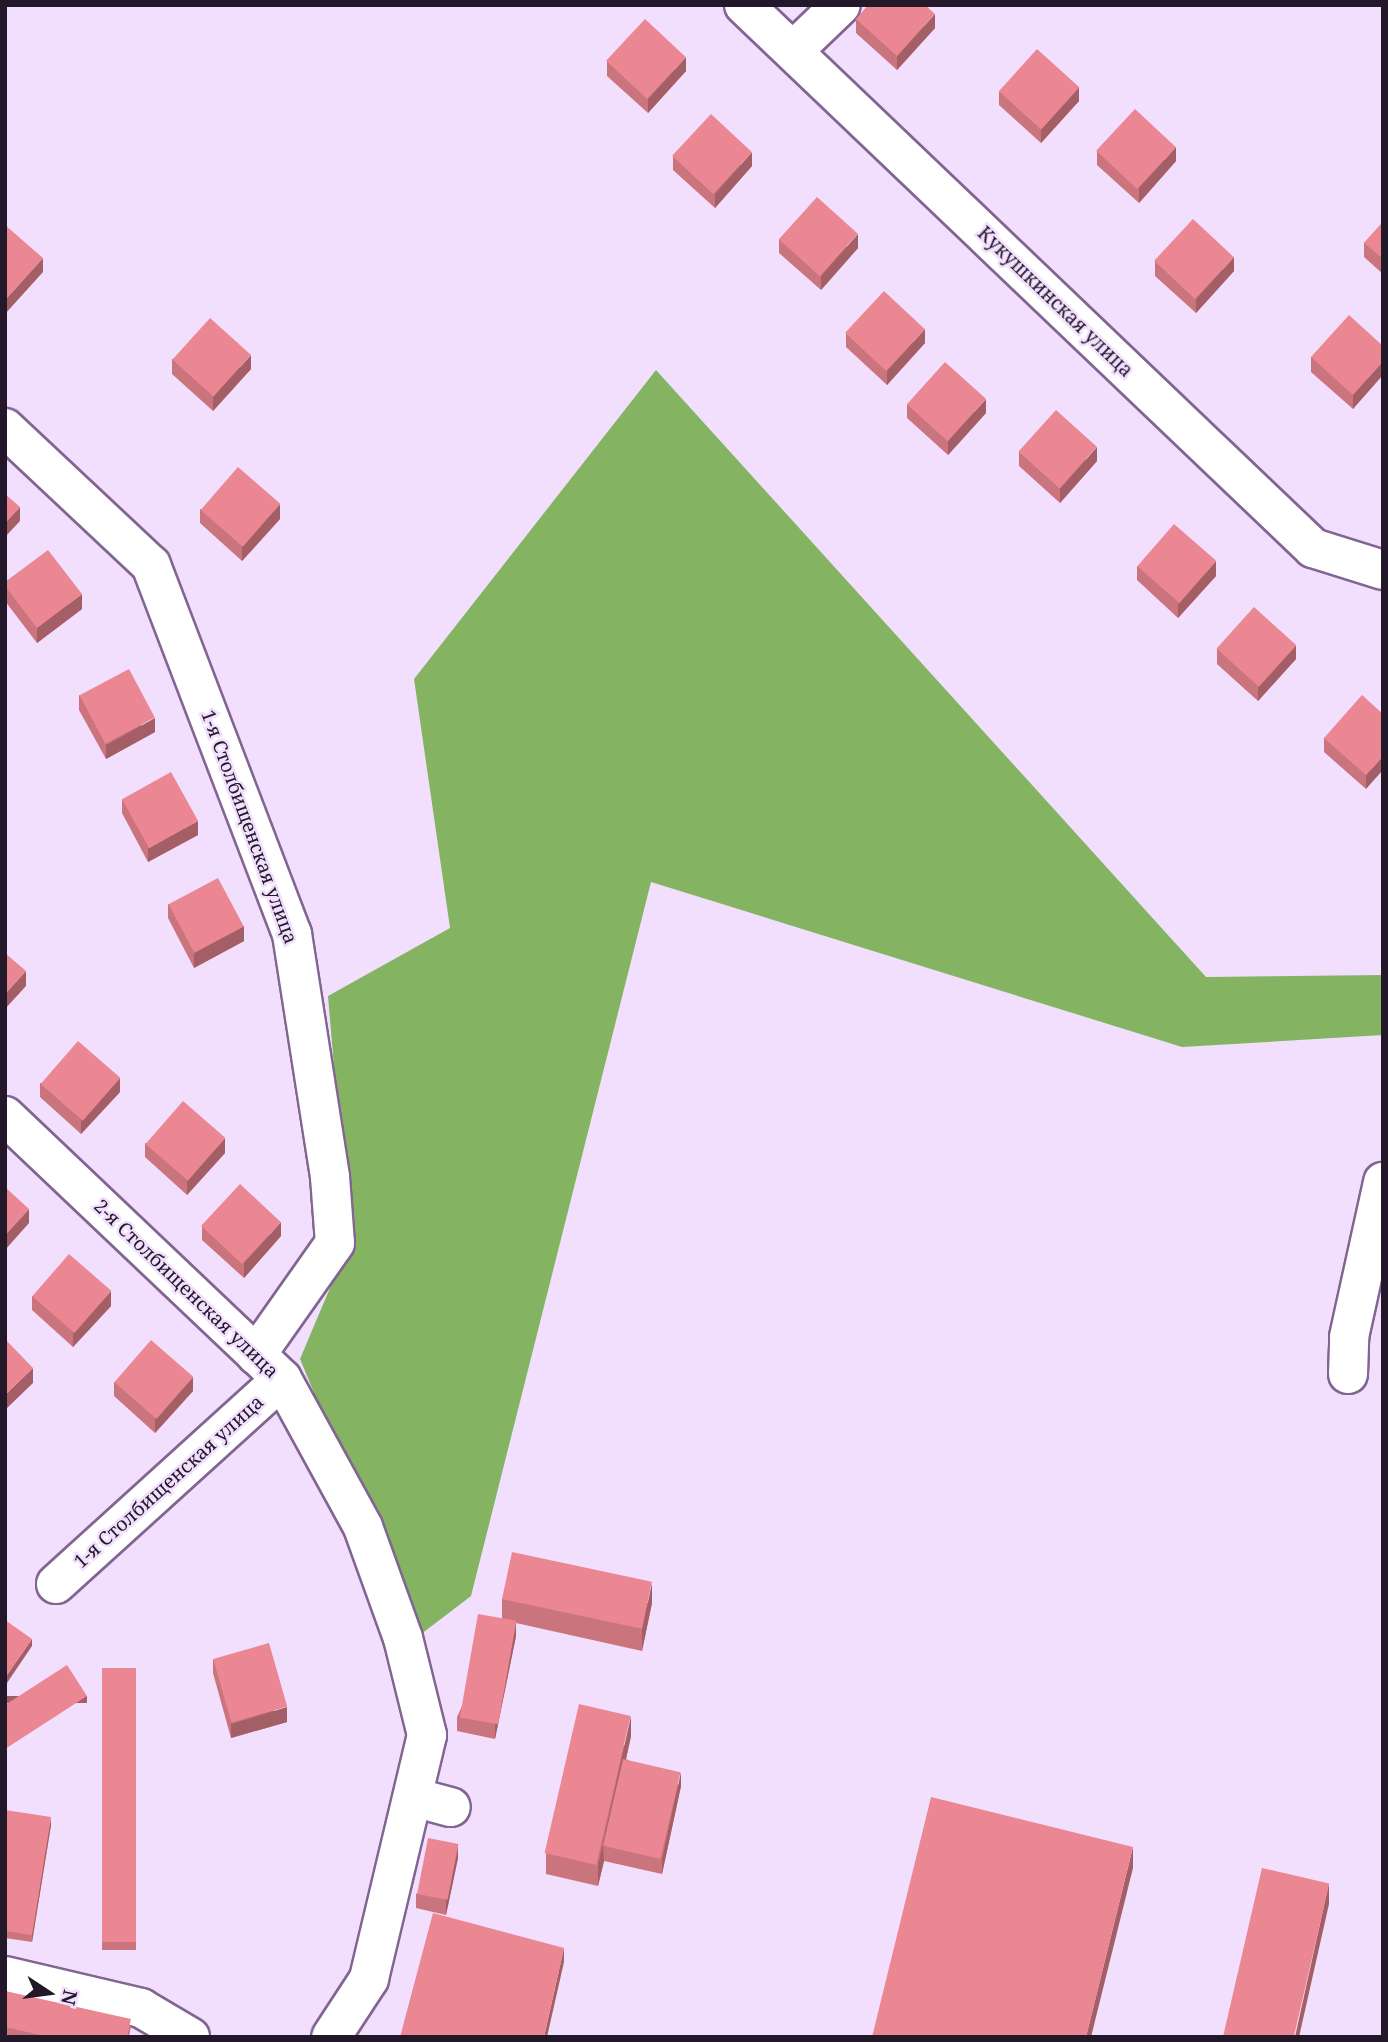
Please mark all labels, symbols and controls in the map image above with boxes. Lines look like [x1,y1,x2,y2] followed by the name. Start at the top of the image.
[973,222,1137,382] street label: Кукушкинская улица
[196,707,302,947] street label: 1-я Столбищенская улица
[89,1195,283,1383] street label: 2-я Столбищенская улица
[70,1391,268,1573] street label: 1-я Столбищенская улица
[14,1958,84,2028] north arrow
[55,1987,84,2008] text: N

